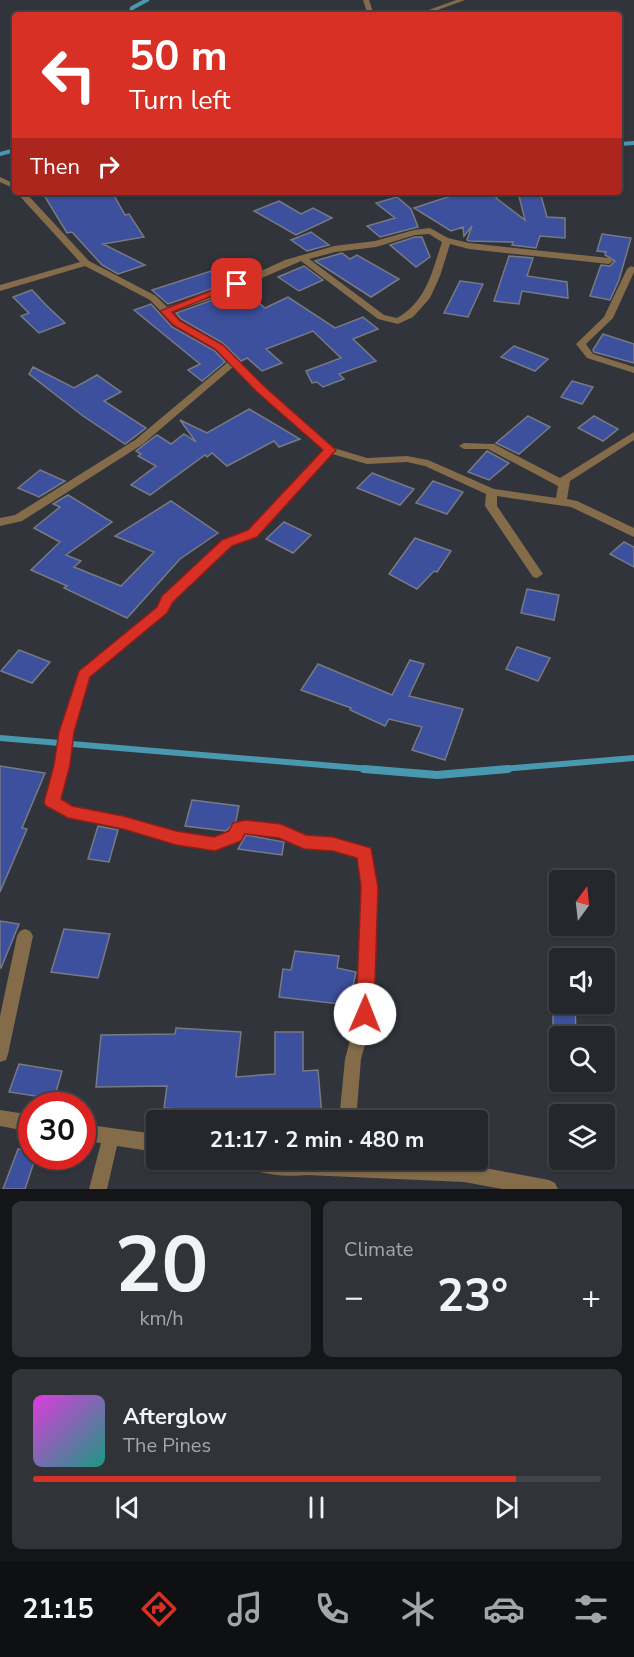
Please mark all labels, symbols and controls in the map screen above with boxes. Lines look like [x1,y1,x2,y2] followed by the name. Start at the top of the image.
[129,28,228,85] text: 50 m
[30,36,108,114] icon: left
[129,82,230,119] text: Turn left
[92,150,125,183] icon: right
[30,152,80,182] text: Then
[211,258,262,309] pin
[220,267,253,300] icon: arrive
[549,870,615,936] north arrow
[549,870,615,1170] map controls
[549,948,615,1014] button: sound
[333,982,397,1046] position arrow
[549,1026,615,1092] button: search
[18,1092,96,1170] speed limit sign: 30
[549,1104,615,1170] button: layers
[210,1125,424,1155] text: 21:17 · 2 min · 480 m
[115,1212,208,1319] text: 20
[344,1236,413,1263] text: Climate
[437,1266,508,1327] text: 23°
[344,1275,364,1320] text: −
[581,1275,601,1320] text: +
[139,1305,184,1332] text: km/h
[123,1402,227,1432] text: Afterglow
[123,1432,211,1459] text: The Pines
[111,1491,144,1524] icon: previous
[300,1491,333,1524] icon: pause
[490,1491,523,1524] icon: next
[138,1588,180,1630] icon: directions
[224,1588,266,1630] icon: music
[311,1588,353,1630] icon: phone
[397,1588,439,1630] icon: climate
[483,1588,525,1630] icon: car
[570,1588,612,1630] icon: filters
[22,1591,94,1628] text: 21:15

